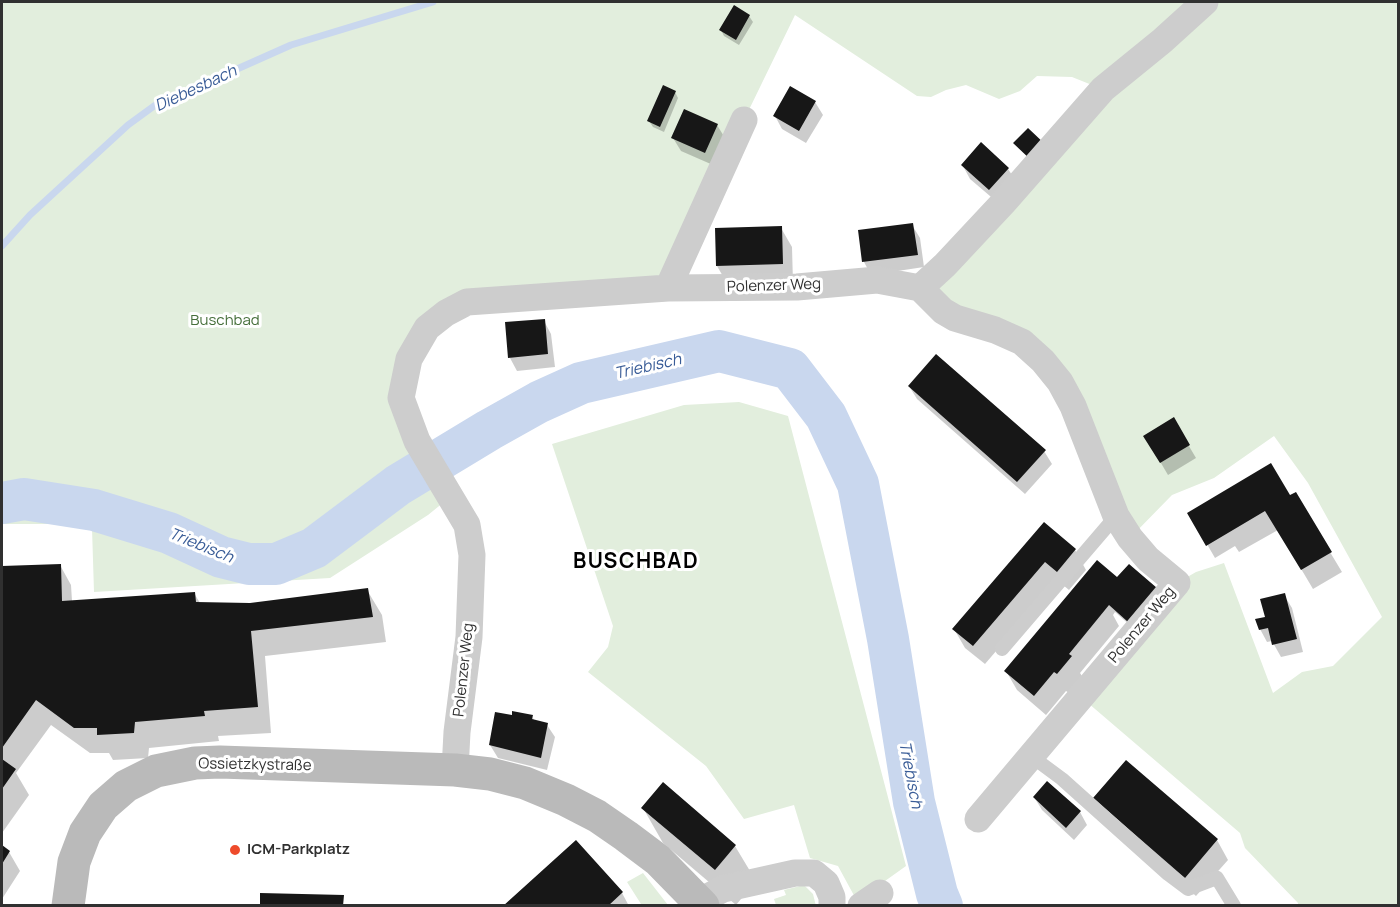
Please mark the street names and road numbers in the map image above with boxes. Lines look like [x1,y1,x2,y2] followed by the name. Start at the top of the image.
[727,275,821,297] street label: Polenzer Weg
[1105,583,1179,667] street label: Polenzer Weg
[450,622,478,718] street label: Polenzer Weg
[198,755,312,775] street label: Ossietzkystraße

